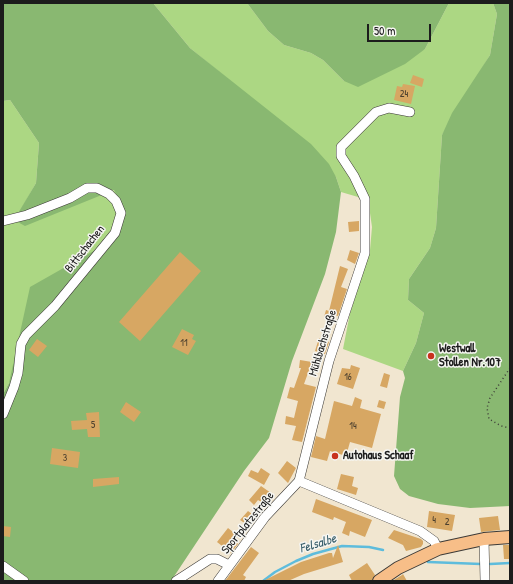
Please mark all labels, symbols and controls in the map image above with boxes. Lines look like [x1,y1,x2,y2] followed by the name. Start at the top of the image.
[369,16,433,42] scale bar
[374,22,395,39] text: 50 m
[400,88,408,100] house number: 24
[62,223,108,275] street label: Bittschachen
[306,308,340,378] street label: Mühlbachstraße
[180,337,188,349] house number: 11
[439,342,501,370] place label: Westwall Stollen Nr.107
[426,351,436,361] marker: Westwall Stollen Nr.107
[344,371,352,383] house number: 16
[91,419,95,431] house number: 5
[349,420,357,432] house number: 14
[343,449,413,463] place label: Autohaus Schaaf
[330,451,340,461] marker: Autohaus Schaaf
[63,452,67,464] house number: 3
[219,489,277,557] street label: Sportplatzstraße
[432,514,436,526] house number: 4
[445,516,449,528] house number: 2
[298,531,338,557] water label: Felsalbe

